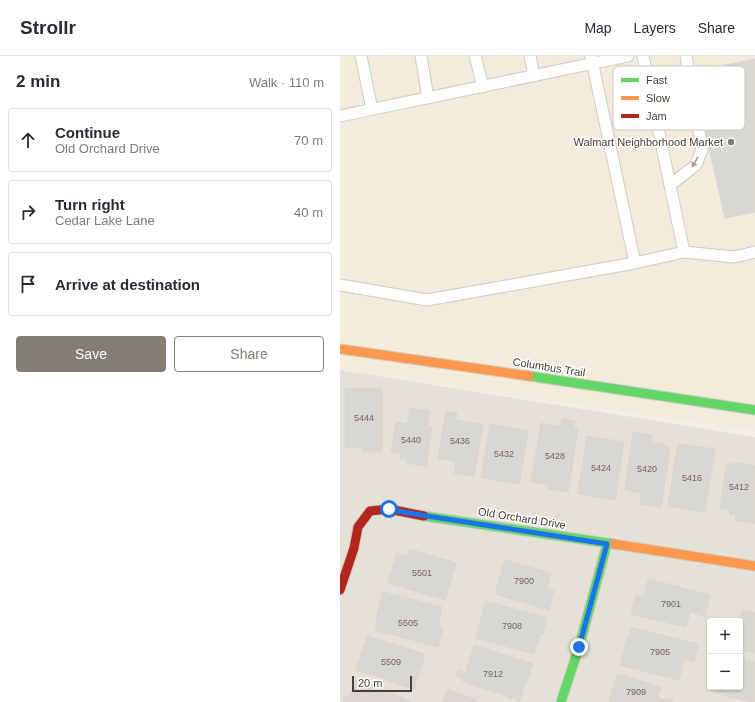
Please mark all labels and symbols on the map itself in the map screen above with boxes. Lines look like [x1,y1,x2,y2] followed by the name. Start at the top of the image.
[613,66,745,130] legend
[646,74,667,86] text: Fast
[646,92,670,104] text: Slow
[646,110,667,122] text: Jam
[574,136,723,148] place label: Walmart Neighborhood Market
[726,137,736,147] marker: Walmart Neighborhood Market
[692,156,699,168] one-way arrow
[512,355,586,379] street label: Columbus Trail
[354,413,374,423] house number: 5444
[401,435,421,445] house number: 5440
[450,436,470,446] house number: 5436
[494,449,514,459] house number: 5432
[545,451,565,461] house number: 5428
[591,463,611,473] house number: 5424
[637,464,657,474] house number: 5420
[682,473,702,483] house number: 5416
[729,482,749,492] house number: 5412
[380,500,398,518] route start
[477,505,567,531] street label: Old Orchard Drive
[412,568,432,578] house number: 5501
[514,576,534,586] house number: 7900
[661,599,681,609] house number: 7901
[398,618,418,628] house number: 5505
[502,621,522,631] house number: 7908
[570,638,588,656] route end
[650,647,670,657] house number: 7905
[381,657,401,667] house number: 5509
[483,669,503,679] house number: 7912
[352,674,412,693] scale bar
[626,687,646,697] house number: 7909

